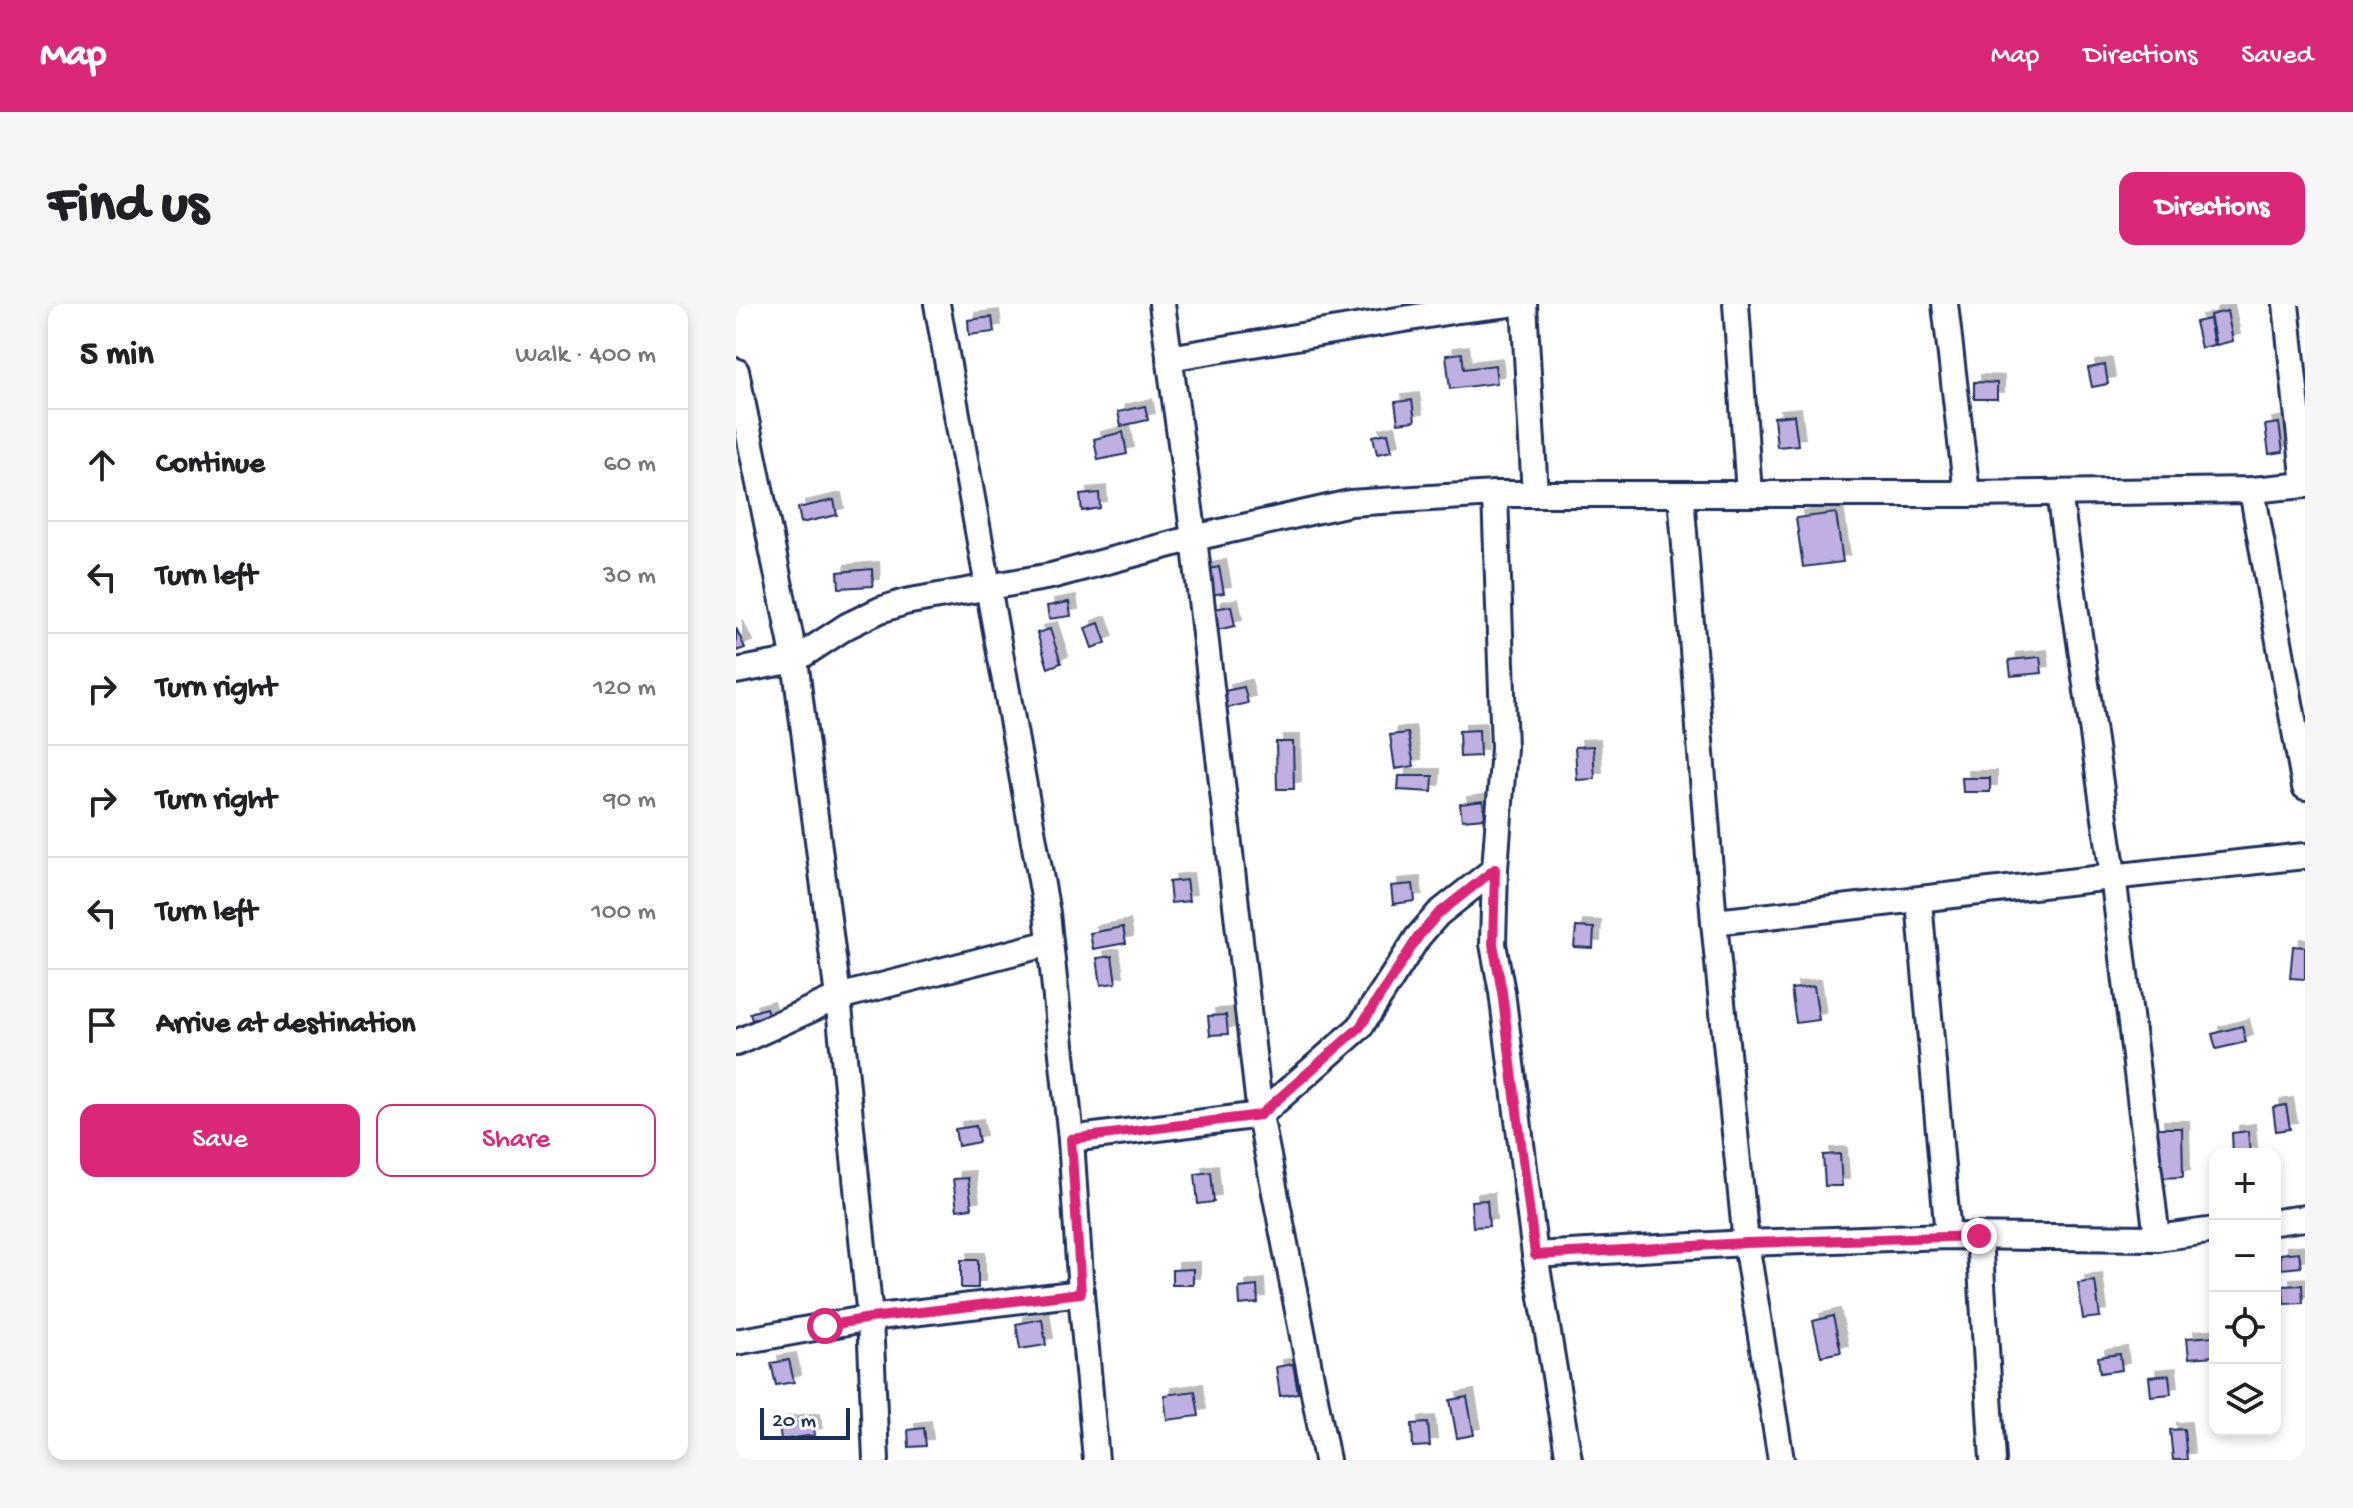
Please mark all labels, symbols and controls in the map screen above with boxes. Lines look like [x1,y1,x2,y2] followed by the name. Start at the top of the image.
[40,34,106,78] text: Map
[1991,40,2039,73] text: Map
[2083,40,2197,73] text: Directions
[2241,40,2313,73] text: Saved
[2119,172,2305,245] button: Directions
[48,175,208,241] text: Find us
[80,336,154,376] text: 5 min
[515,341,656,372] text: Walk · 400 m
[80,443,124,487] icon: ahead
[156,448,265,483] text: Continue
[603,450,656,481] text: 60 m
[80,555,124,599] icon: left
[156,560,257,595] text: Turn left
[603,562,656,593] text: 30 m
[80,667,124,711] icon: right
[156,672,276,707] text: Turn right
[593,674,656,705] text: 120 m
[80,779,124,823] icon: right
[156,784,276,819] text: Turn right
[604,786,656,817] text: 90 m
[80,891,124,935] icon: left
[156,896,257,931] text: Turn left
[591,898,656,929] text: 100 m
[80,1003,124,1047] icon: arrive
[156,1008,416,1043] text: Arrive at destination
[80,1104,360,1177] button: Save
[376,1104,656,1177] button: Share
[2209,1148,2281,1436] map controls
[2209,1148,2281,1220] button: +
[1961,1218,1997,1254] route end
[2209,1220,2281,1292] button: −
[2209,1292,2281,1364] button: locate
[807,1308,843,1344] route start
[2209,1364,2281,1436] button: layers
[760,1404,850,1440] scale bar
[772,1409,816,1435] text: 20 m

